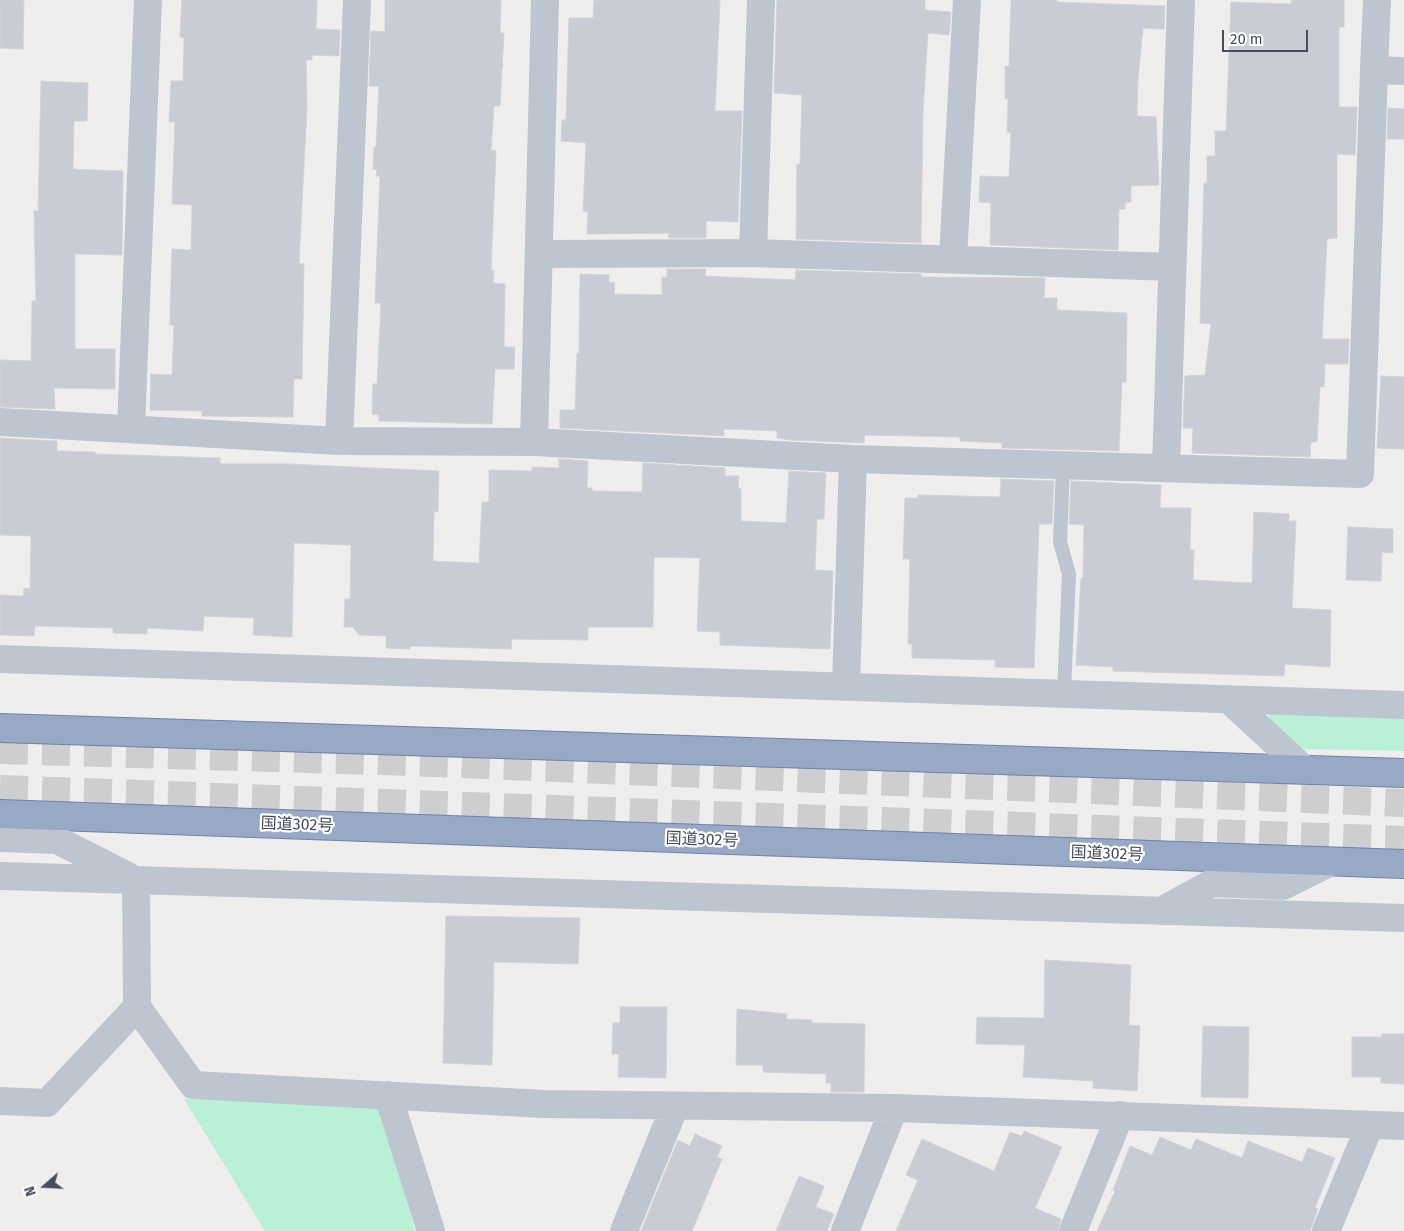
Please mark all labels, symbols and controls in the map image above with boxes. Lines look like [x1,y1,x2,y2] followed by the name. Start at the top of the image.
[1224,20,1310,52] scale bar
[1230,30,1263,48] text: 20 m
[260,814,334,836] street label: 国道302号
[665,829,739,851] street label: 国道302号
[1070,843,1144,865] street label: 国道302号
[20,1161,70,1211] north arrow
[21,1184,40,1198] text: N

